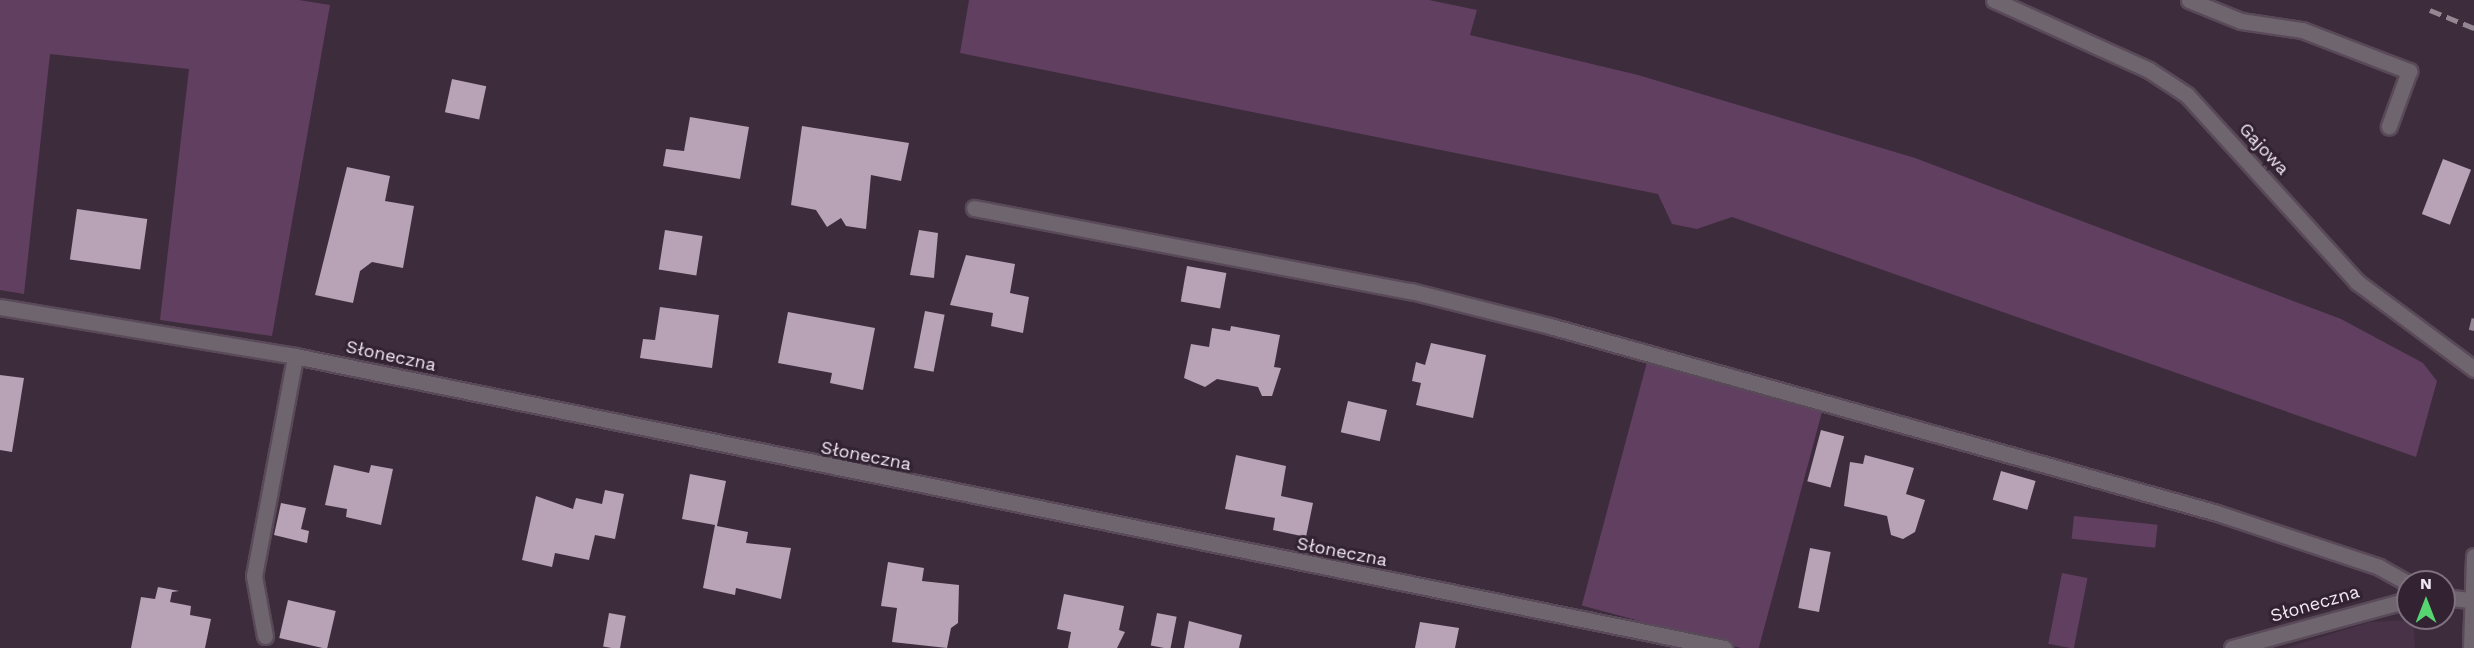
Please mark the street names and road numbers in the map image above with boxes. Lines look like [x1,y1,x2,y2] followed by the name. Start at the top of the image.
[2234,118,2294,180] street label: Gajowa
[344,336,438,376] street label: Słoneczna
[819,437,913,475] street label: Słoneczna
[1295,533,1389,571] street label: Słoneczna
[2268,581,2362,627] street label: Słoneczna

